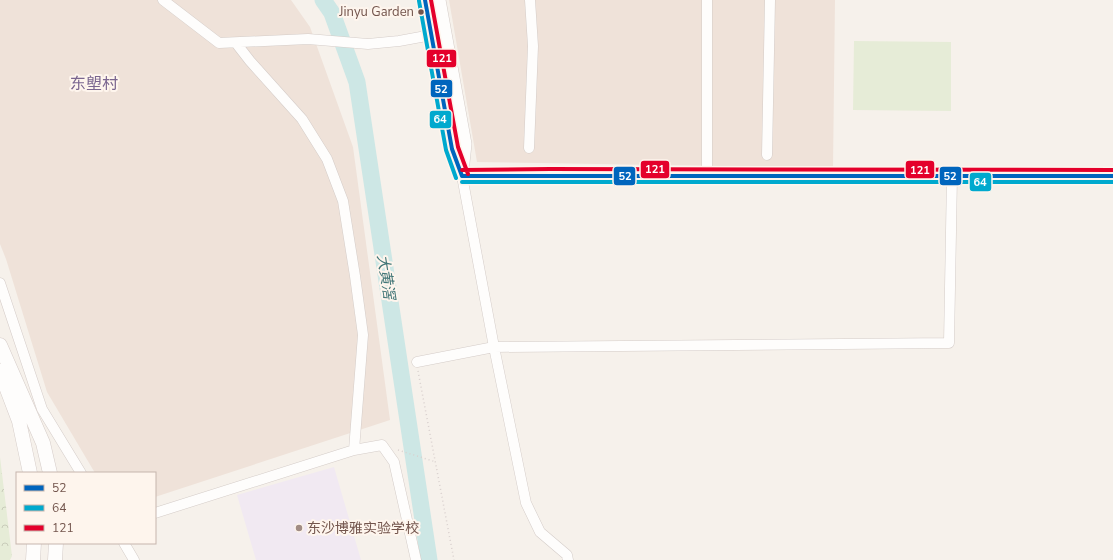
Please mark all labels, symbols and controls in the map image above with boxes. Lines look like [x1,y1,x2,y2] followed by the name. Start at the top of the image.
[338,3,414,21] place label: Jinyu Garden
[416,7,426,17] marker: Jinyu Garden
[426,49,457,68] line badge: 121
[432,51,452,66] text: 121
[70,73,118,95] district label: 东塱村
[430,79,453,98] line badge: 52
[434,82,448,97] text: 52
[429,110,452,129] line badge: 64
[433,112,447,127] text: 64
[640,160,670,179] line badge: 121
[905,160,935,179] line badge: 121
[645,162,665,177] text: 121
[910,163,930,178] text: 121
[613,166,636,186] line badge: 52
[939,166,962,186] line badge: 52
[618,169,632,184] text: 52
[943,169,957,184] text: 52
[969,172,992,192] line badge: 64
[973,175,987,190] text: 64
[373,253,400,303] water label: 大黄滘
[16,472,156,544] legend
[52,480,66,496] text: 52
[52,500,66,516] text: 64
[307,519,419,538] place label: 东沙博雅实验学校
[52,520,74,536] text: 121
[294,523,304,533] marker: 东沙博雅实验学校

